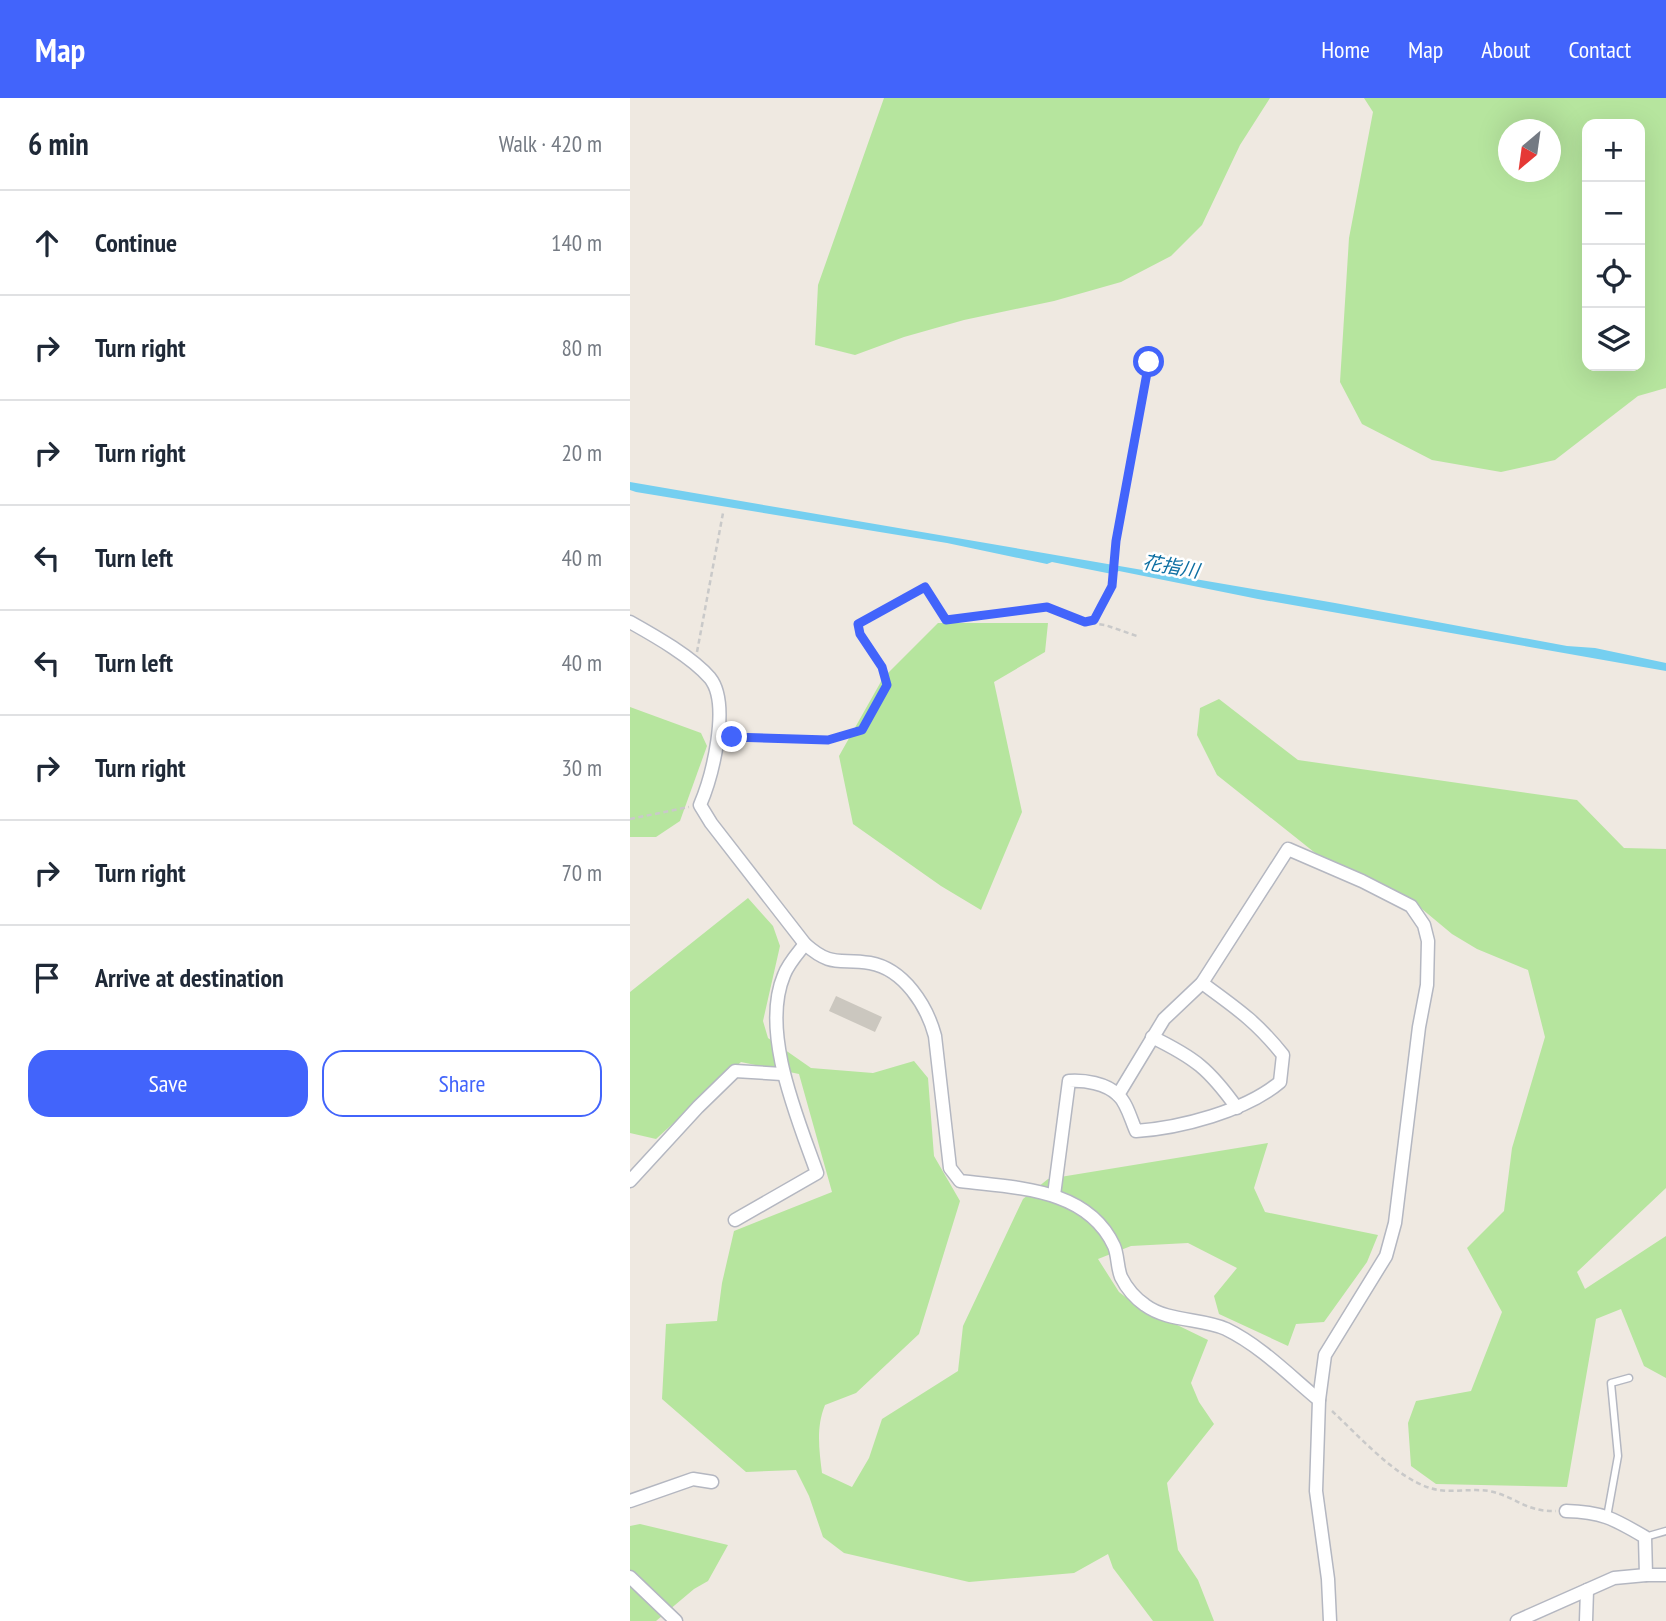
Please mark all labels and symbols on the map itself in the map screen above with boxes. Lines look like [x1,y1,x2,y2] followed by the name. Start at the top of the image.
[1498,119,1561,182] north arrow
[1133,346,1164,377] route start
[1141,549,1203,583] water label: 花指川
[716,721,747,752] route end

